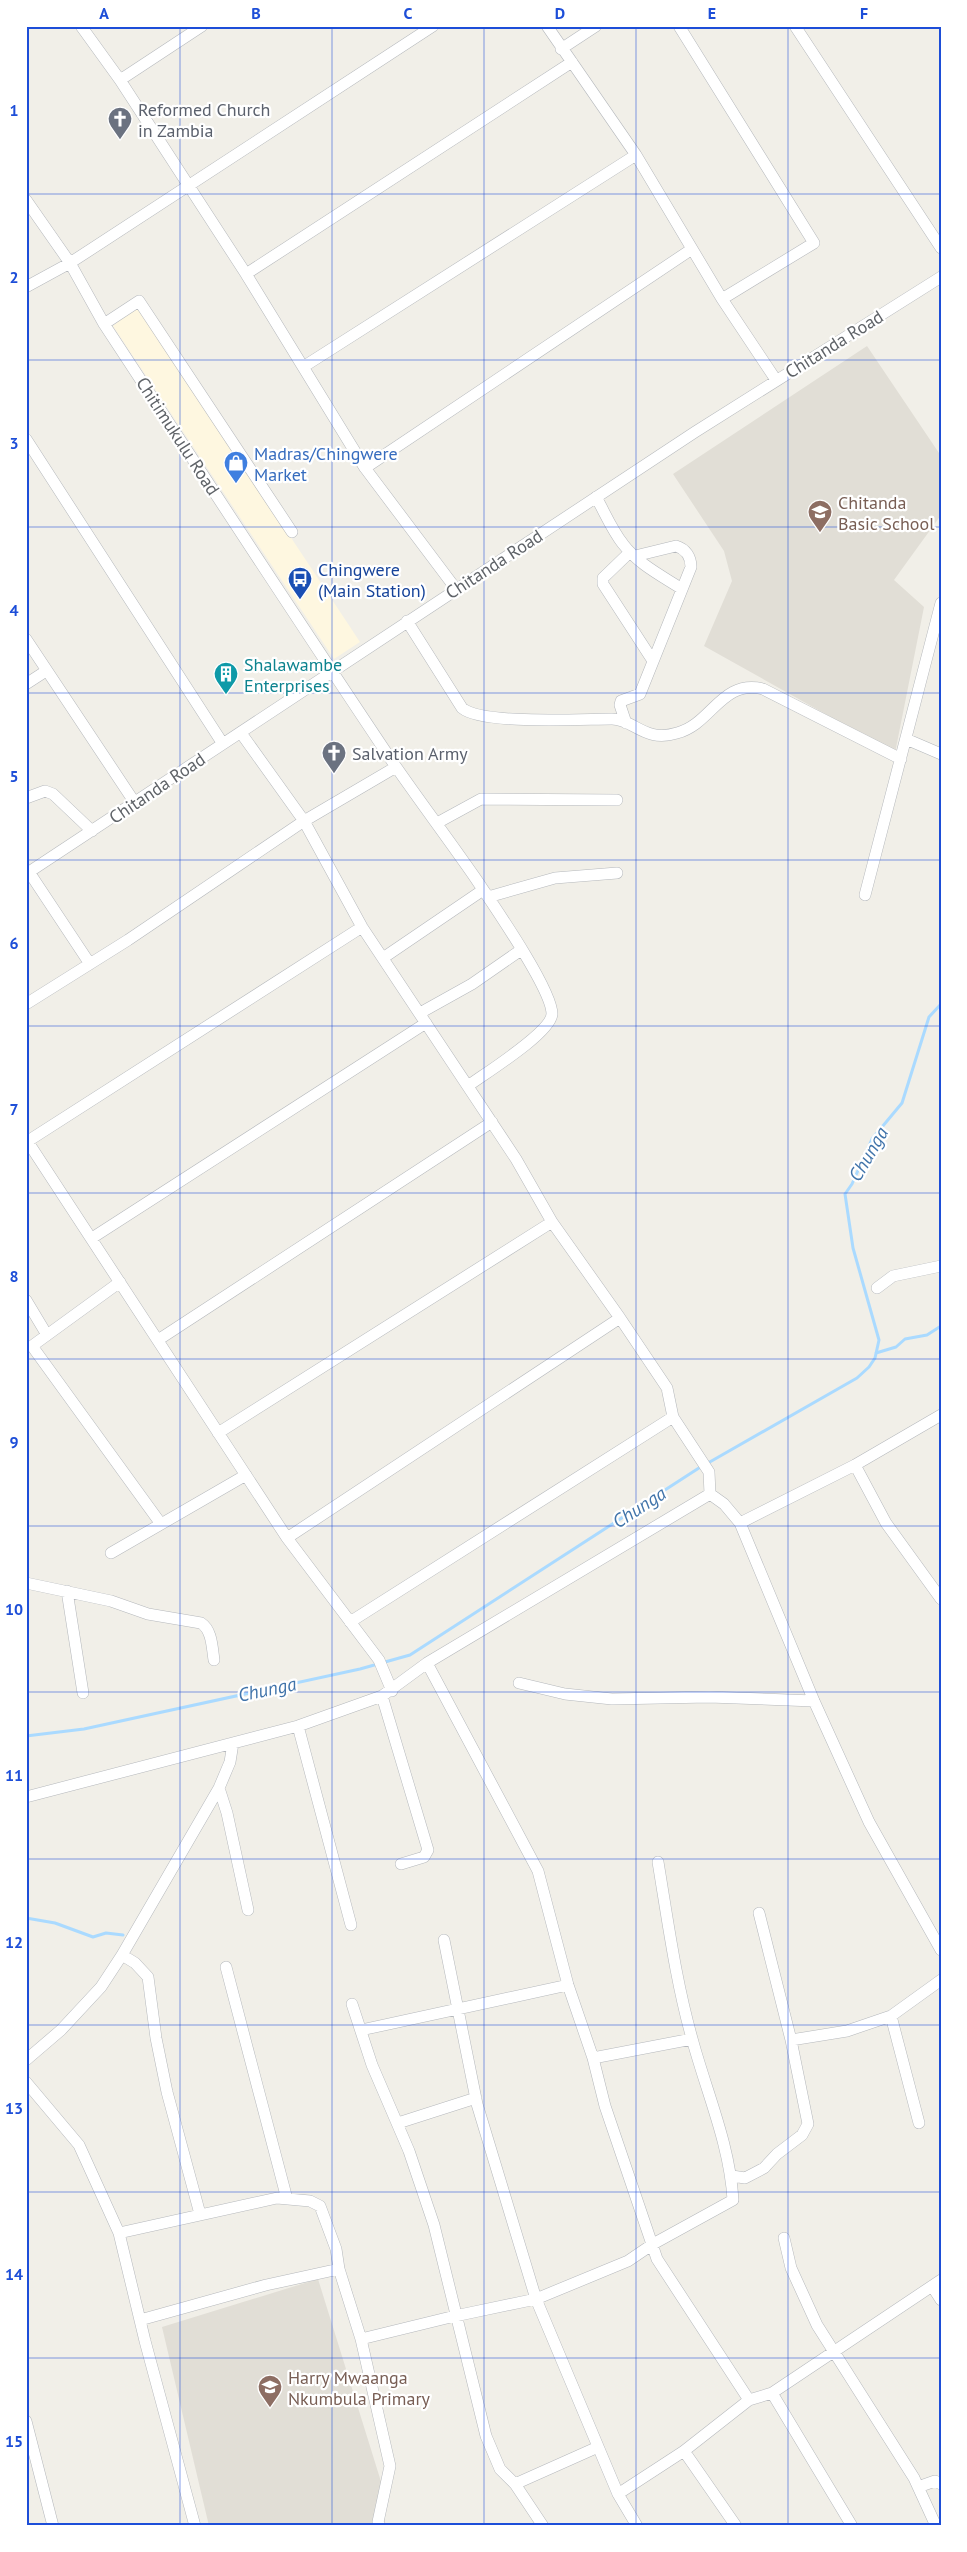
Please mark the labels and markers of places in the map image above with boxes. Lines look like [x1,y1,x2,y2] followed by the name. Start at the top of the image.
[138,98,270,142] place label: Reformed Church in Zambia
[107,106,133,140] church icon: Reformed Church in Zambia
[254,442,398,486] place label: Madras/Chingwere Market
[223,450,249,484] shop icon: Madras/Chingwere Market
[838,491,935,535] place label: Chitanda Basic School
[807,499,833,533] school or university icon: Chitanda Basic School
[318,558,426,602] place label: Chingwere (Main Station)
[287,566,313,600] bus stop icon: Chingwere (Main Station)
[244,653,342,697] place label: Shalawambe Enterprises
[213,661,239,695] building icon: Shalawambe Enterprises
[321,740,347,774] church icon: Salvation Army
[352,742,468,765] place label: Salvation Army
[288,2366,431,2410] place label: Harry Mwaanga Nkumbula Primary
[257,2374,283,2408] school or university icon: Harry Mwaanga Nkumbula Primary

